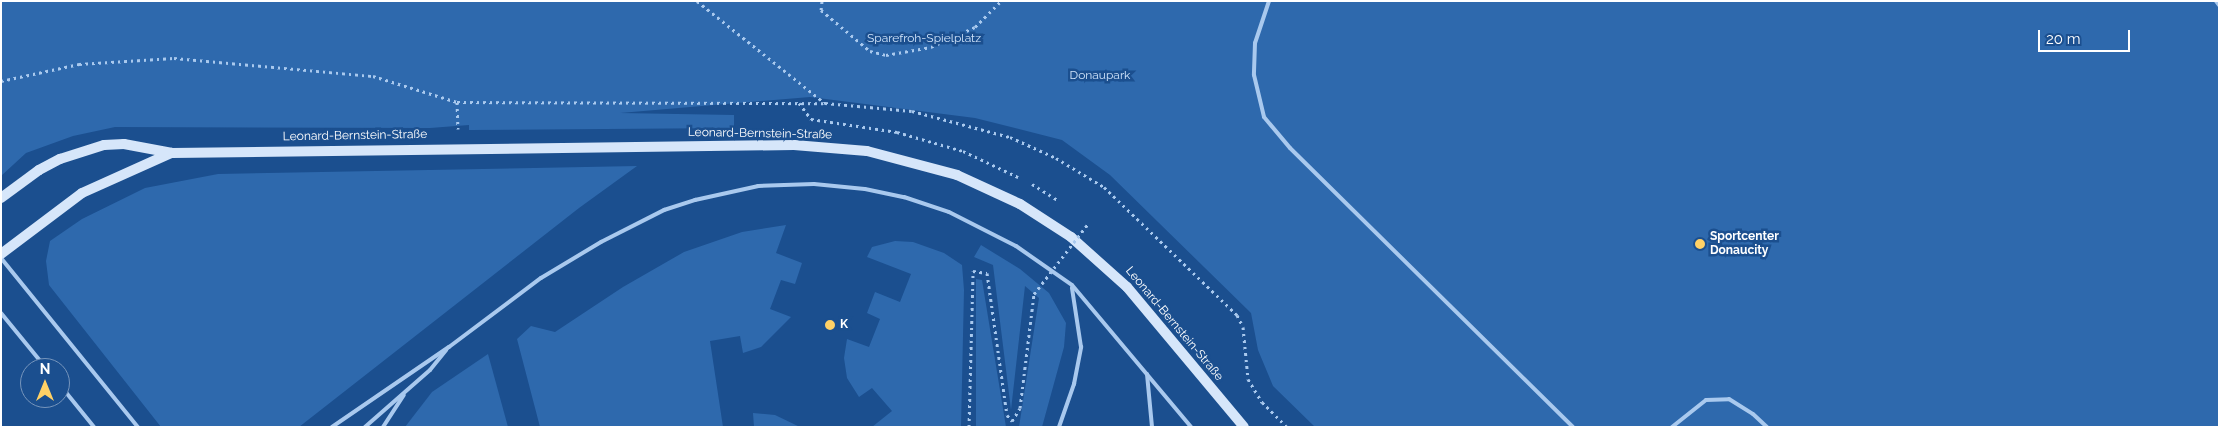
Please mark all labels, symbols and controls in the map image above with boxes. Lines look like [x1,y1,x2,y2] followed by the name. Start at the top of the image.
[2040,20,2132,52] scale bar
[2046,30,2081,48] text: 20 m
[867,32,981,46] park label: Sparefroh-Spielplatz
[1070,69,1130,83] park label: Donaupark
[688,126,832,142] street label: Leonard-Bernstein-Straße
[283,128,427,144] street label: Leonard-Bernstein-Straße
[1710,230,1779,258] place label: Sportcenter Donaucity
[1694,238,1706,250] marker: Sportcenter Donaucity
[1122,264,1226,384] street label: Leonard-Bernstein-Straße
[840,318,848,332] place label: K
[824,319,836,331] marker: K
[20,358,70,408] north arrow
[40,361,50,377] text: N

